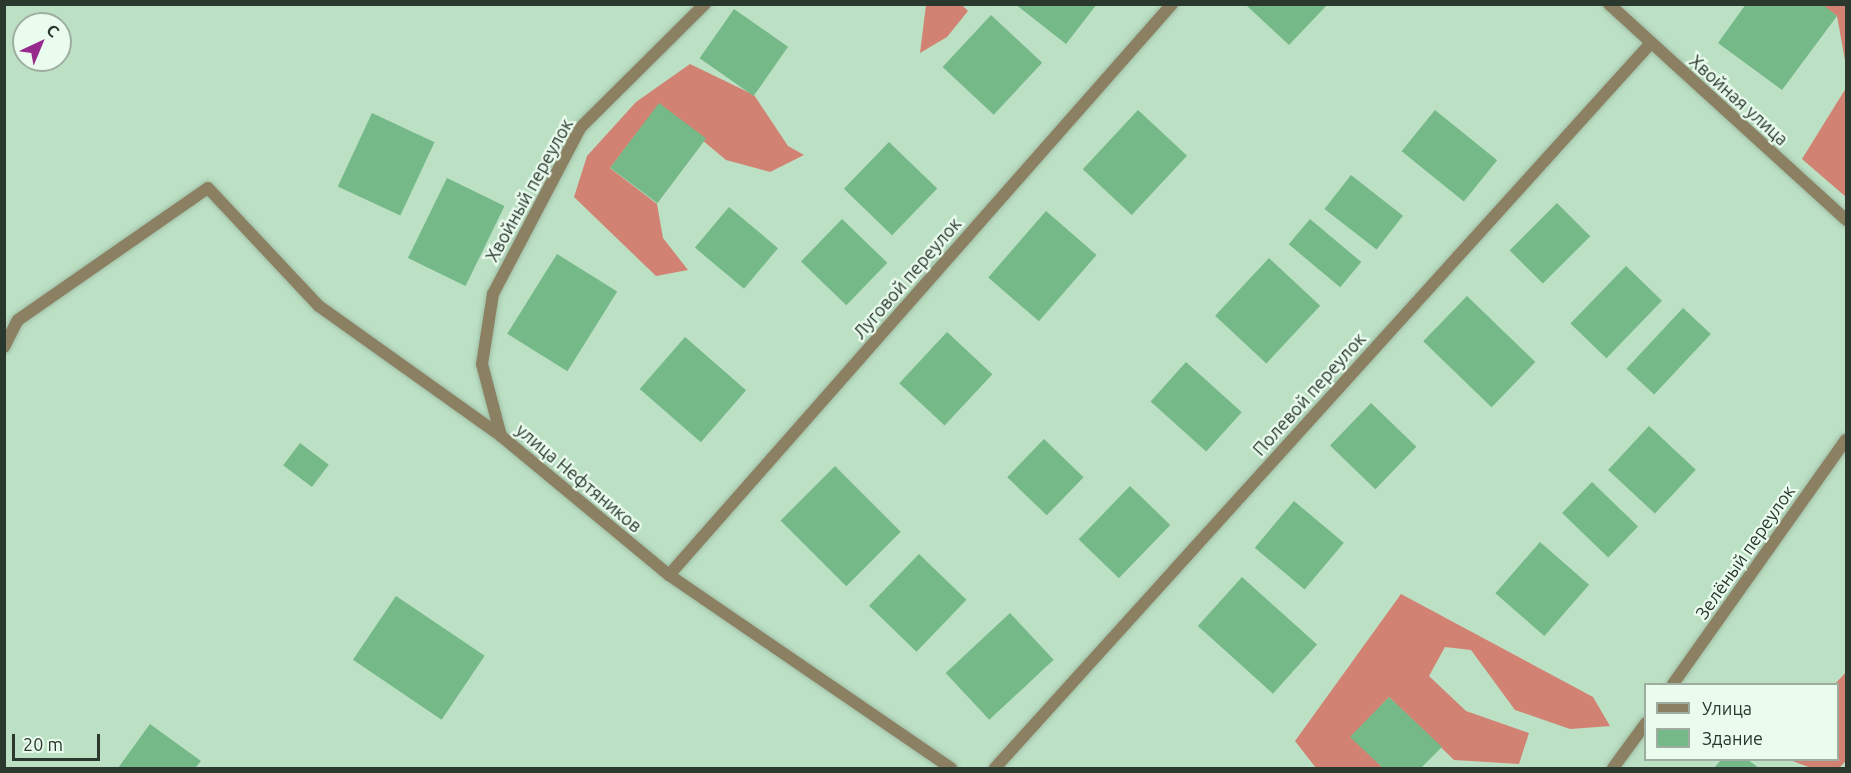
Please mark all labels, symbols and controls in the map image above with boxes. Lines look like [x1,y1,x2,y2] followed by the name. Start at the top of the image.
[12,12,72,72] north arrow
[43,20,63,41] text: С
[1685,50,1793,150] street label: Хвойная улица
[481,115,577,265] street label: Хвойный переулок
[848,213,966,343] street label: Луговой переулок
[1248,328,1370,460] street label: Полевой переулок
[512,419,646,537] street label: улица Нефтяников
[1691,481,1799,623] street label: Зелёный переулок
[1644,683,1839,761] legend
[1702,698,1752,718] text: Улица
[15,722,104,760] scale bar
[1702,728,1763,748] text: Здание
[23,734,63,754] text: 20 m

